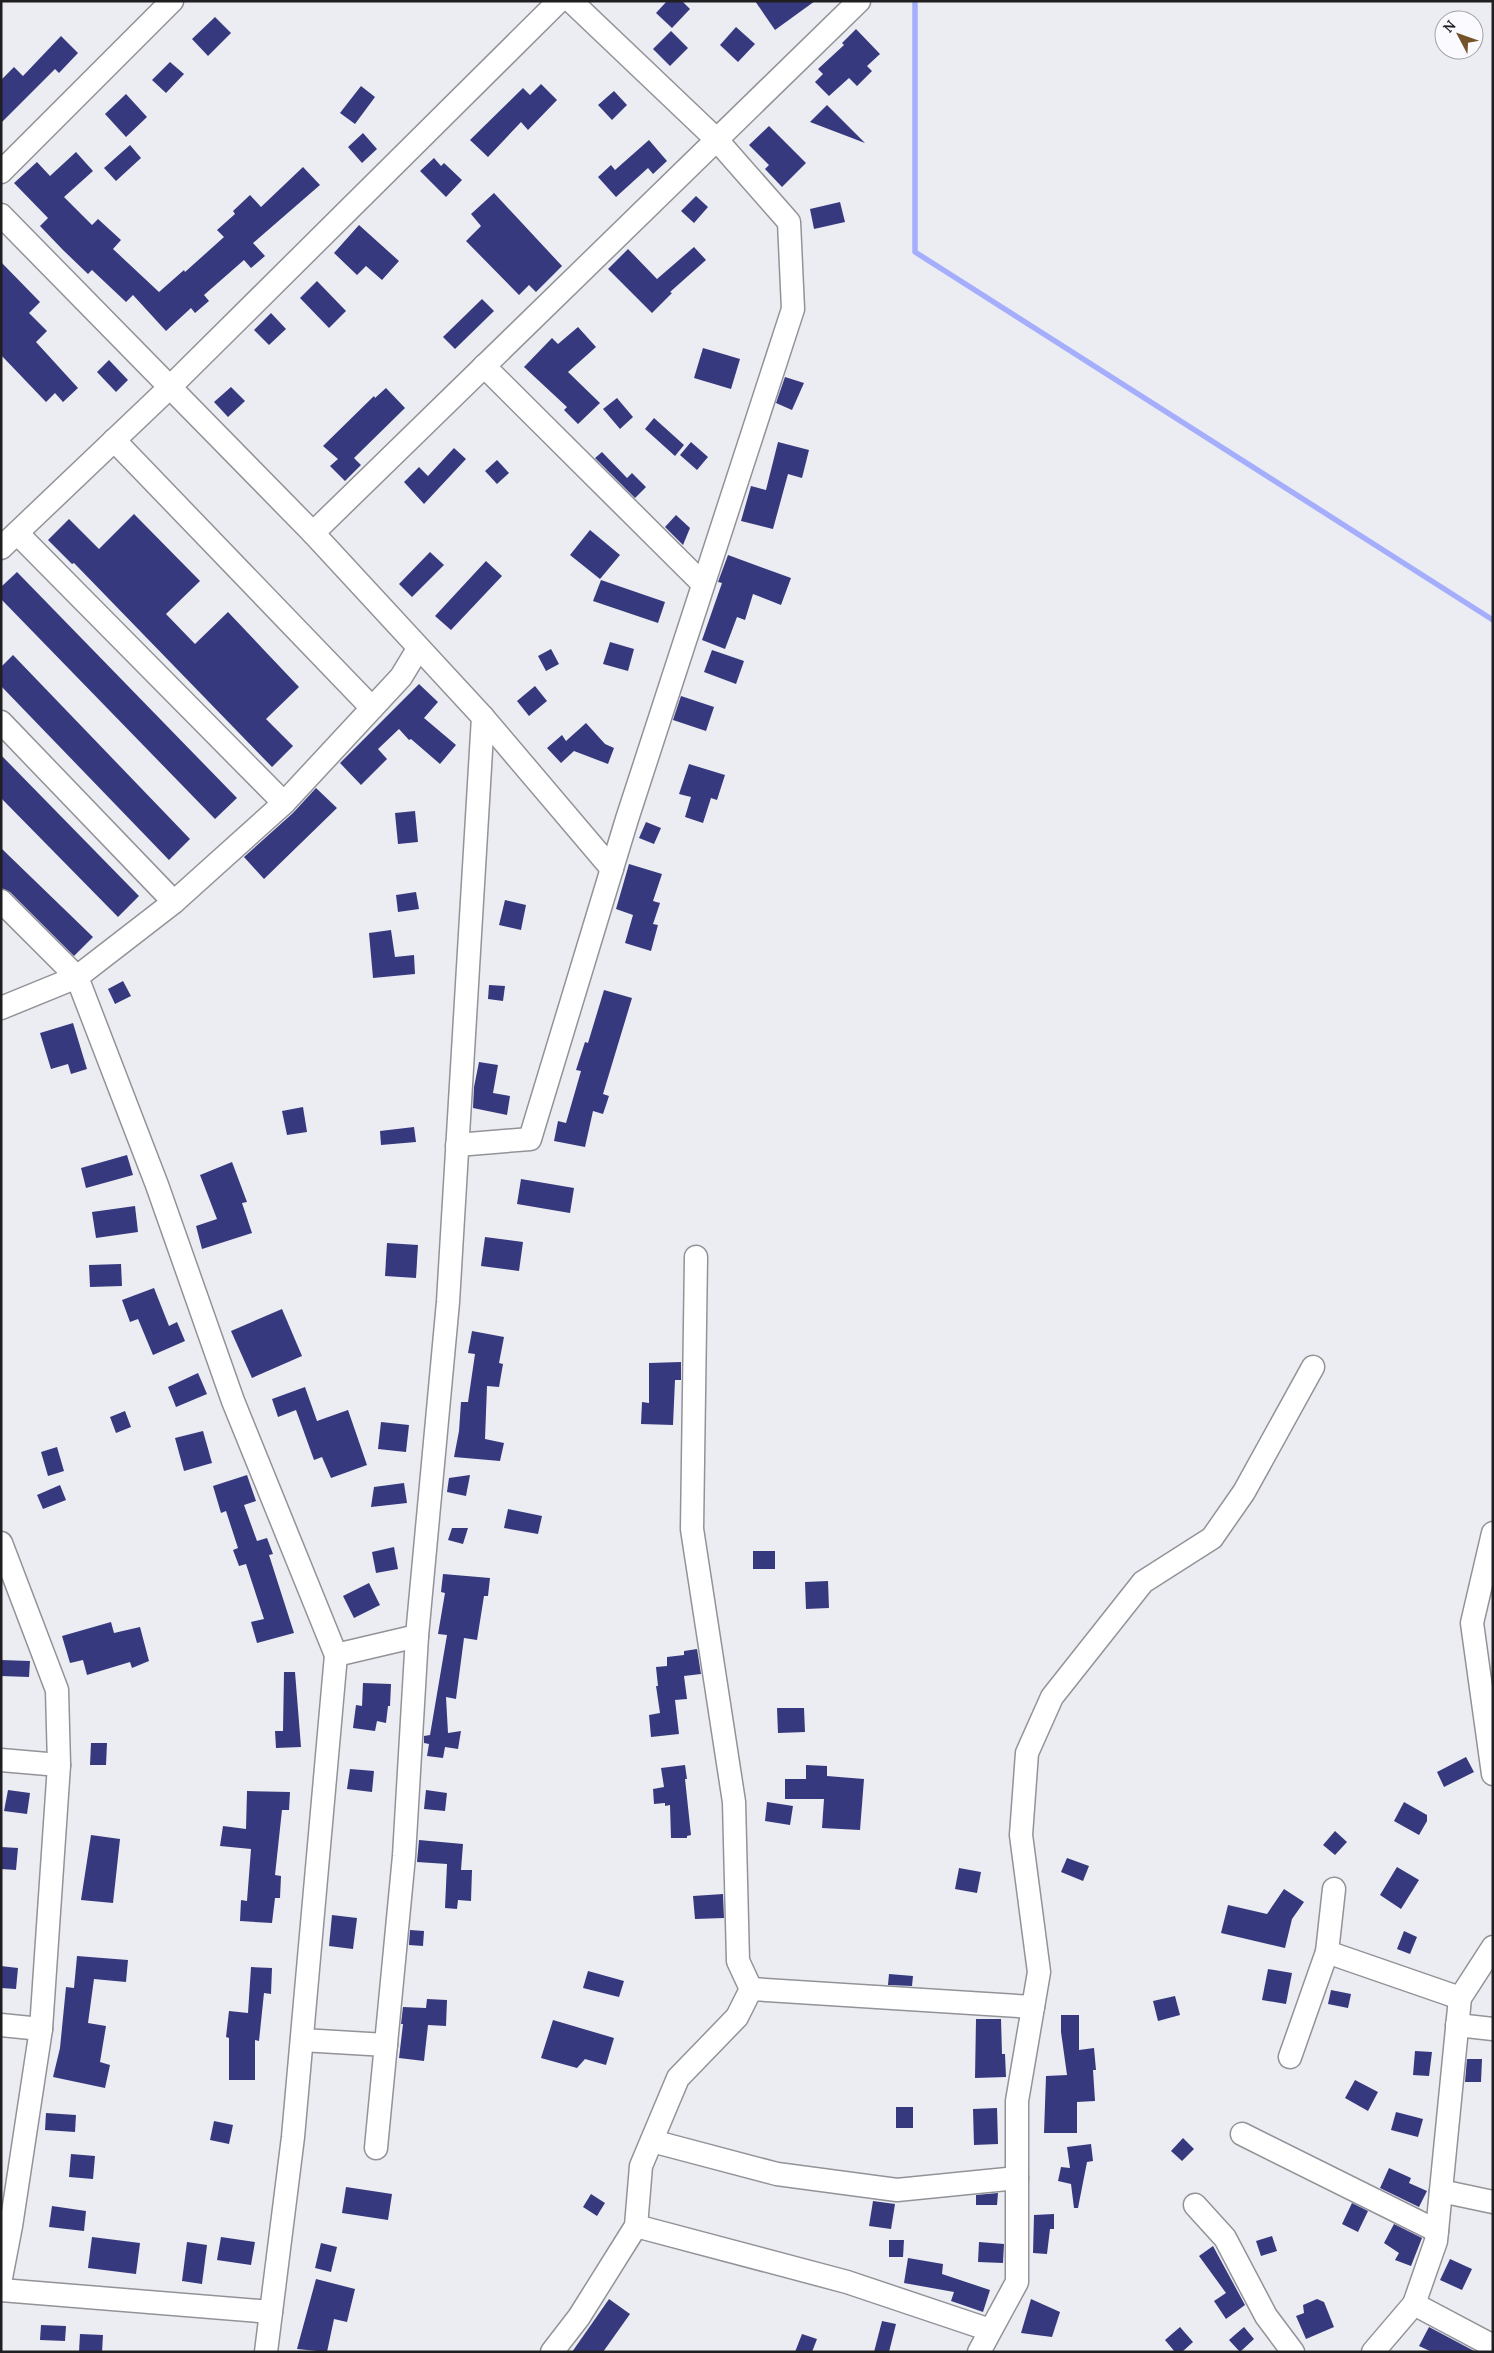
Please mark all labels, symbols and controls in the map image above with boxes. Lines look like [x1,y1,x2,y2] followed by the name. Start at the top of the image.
[1434,10,1484,60] north arrow
[1439,16,1460,36] text: N

